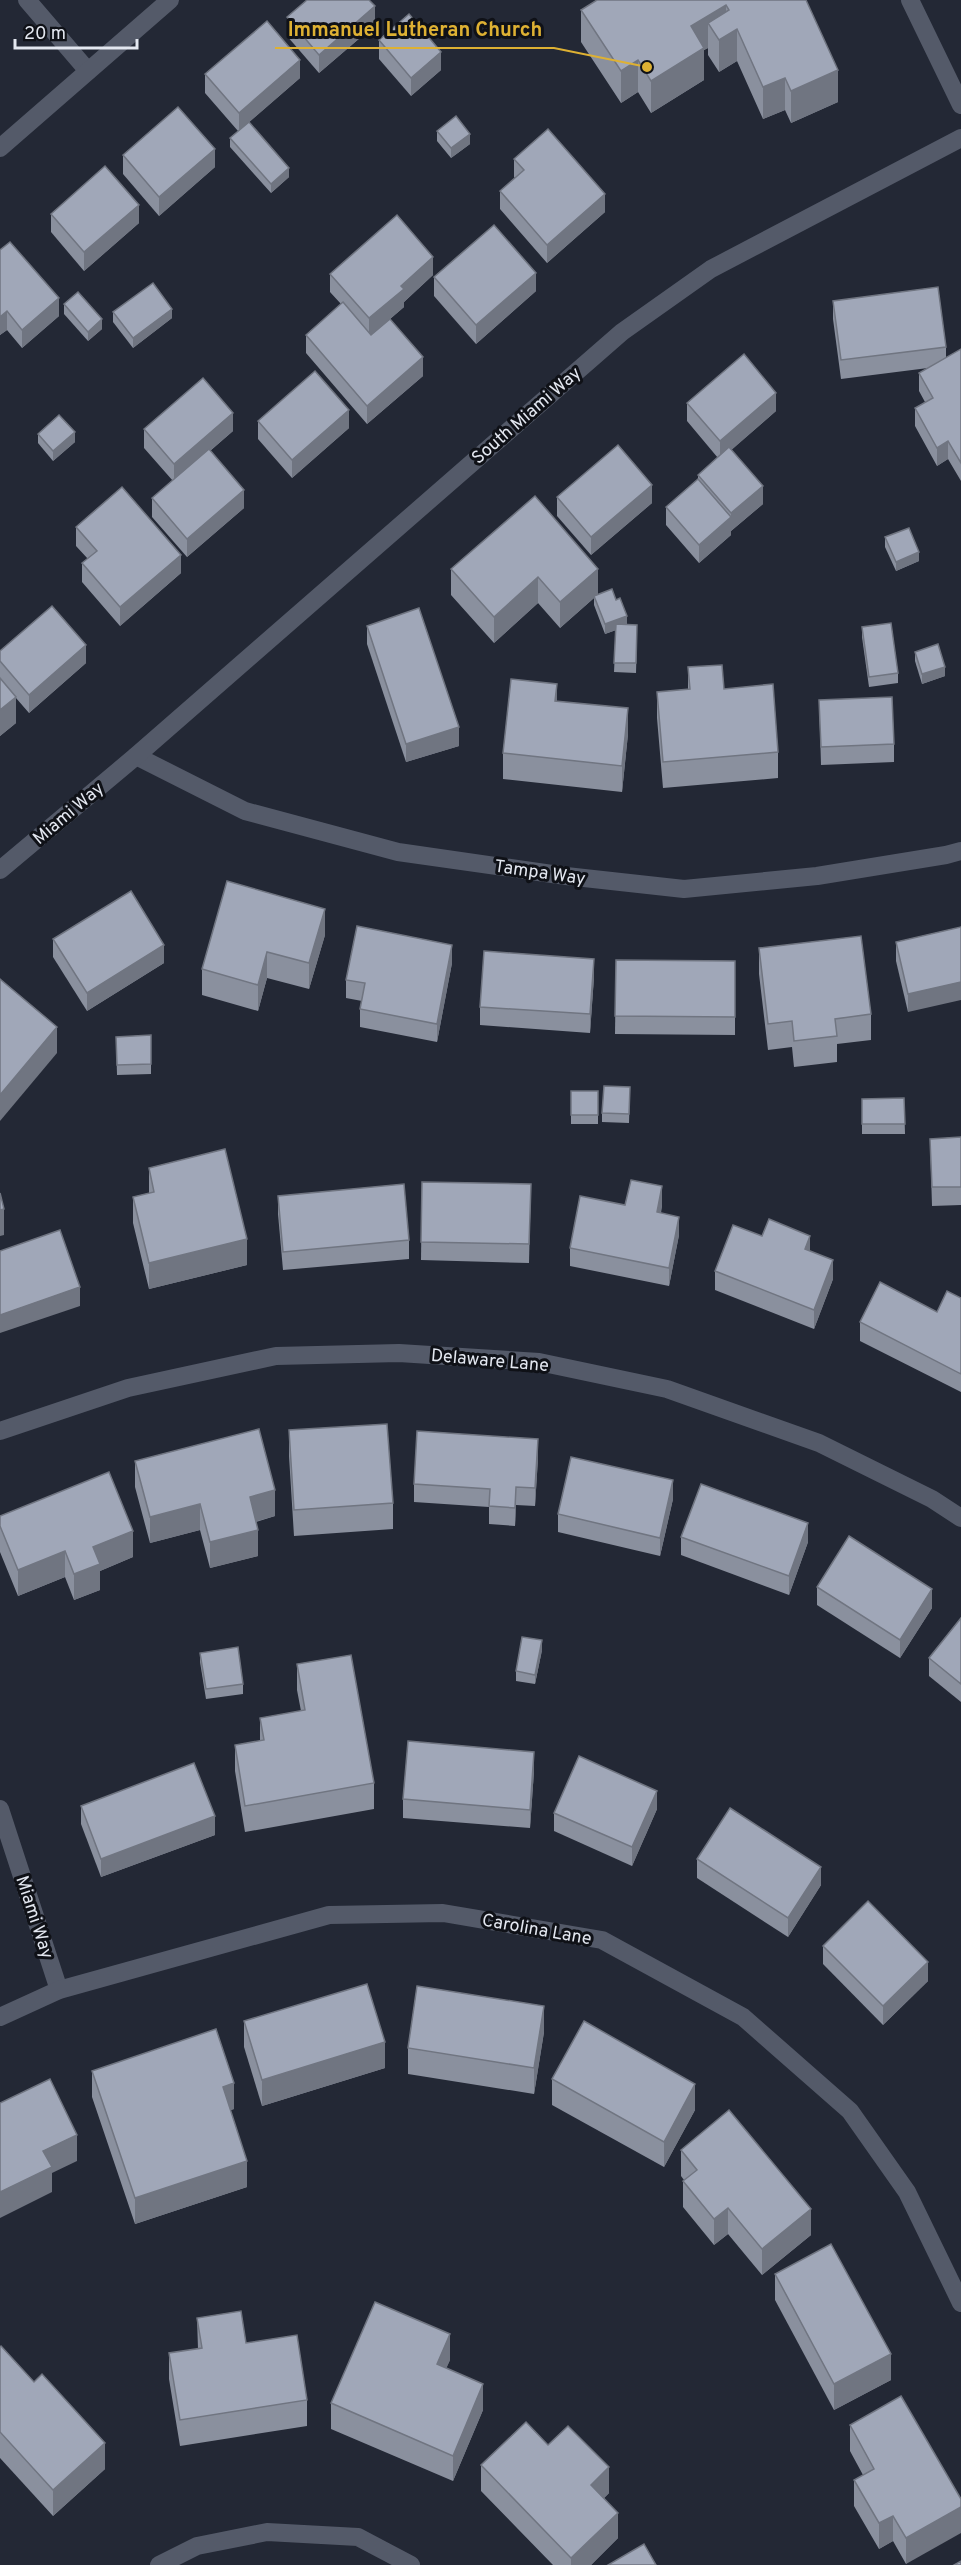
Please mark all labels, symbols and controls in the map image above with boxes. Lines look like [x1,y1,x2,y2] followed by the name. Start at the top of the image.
[275,10,554,48] callout: Immanuel Lutheran Church
[15,12,136,50] scale bar
[288,18,542,44] text: Immanuel Lutheran Church
[24,23,66,46] text: 20 m
[468,362,586,470] street label: South Miami Way
[29,778,109,851] street label: Miami Way
[493,856,587,891] street label: Tampa Way
[430,1345,550,1378] street label: Delaware Lane
[9,1873,58,1962] street label: Miami Way
[480,1910,593,1951] street label: Carolina Lane

